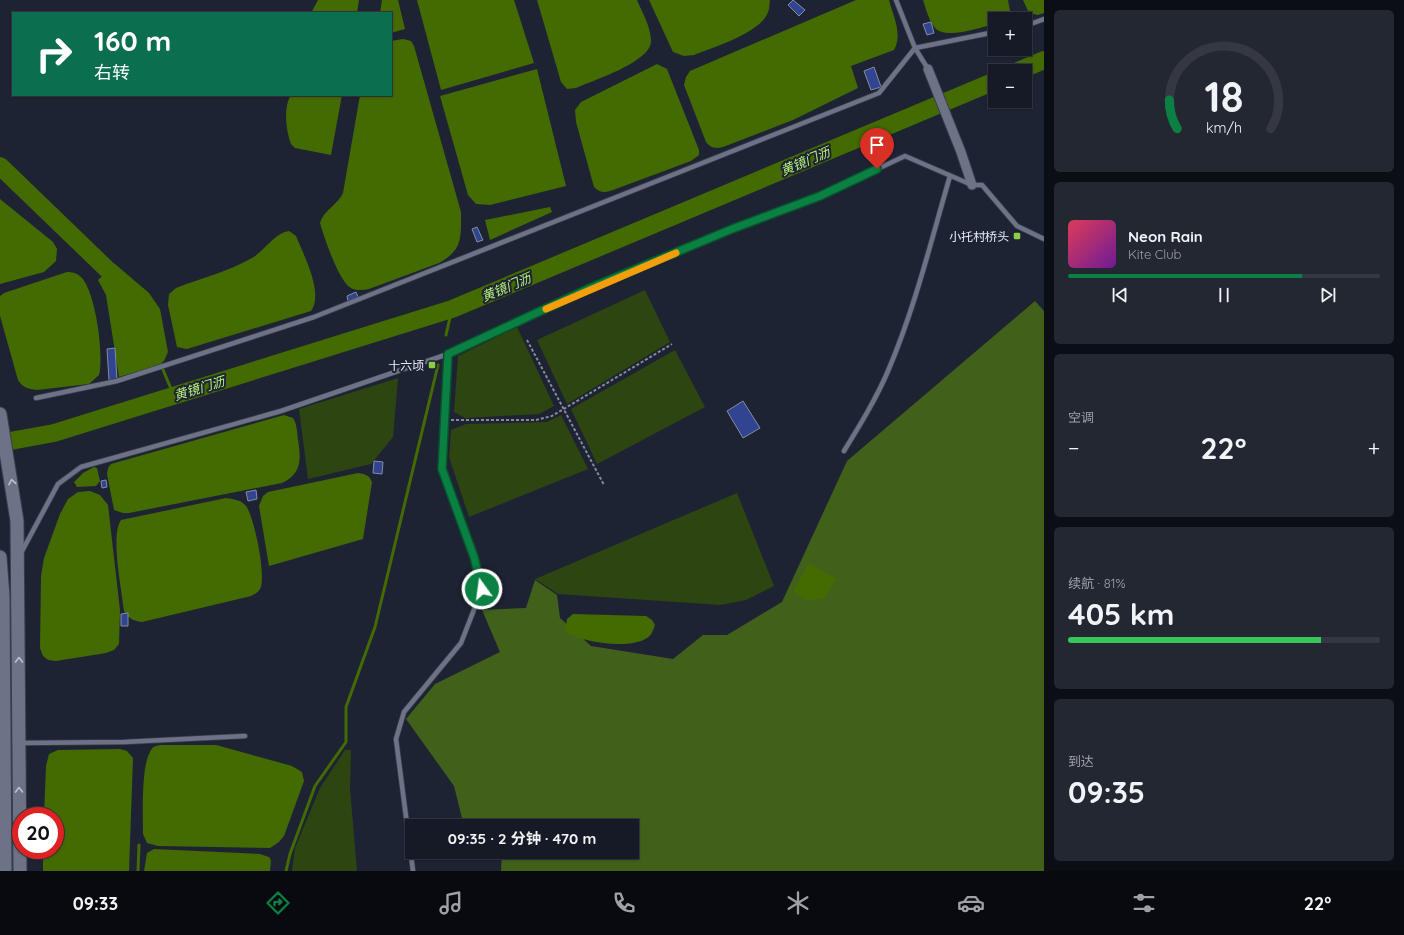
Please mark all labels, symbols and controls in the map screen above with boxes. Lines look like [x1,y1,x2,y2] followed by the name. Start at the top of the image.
[988,12,1032,108] map controls
[988,12,1032,56] button: +
[94,23,171,58] text: 160 m
[28,28,80,80] icon: right
[94,61,130,84] text: 右转
[988,64,1032,108] button: −
[1205,70,1243,122] text: 18
[1206,119,1242,137] text: km/h
[860,128,894,169] pin
[866,134,888,156] icon: arrive
[778,143,834,179] water label: 黄镜门沥
[1128,227,1203,246] text: Neon Rain
[949,229,1009,244] place label: 小托村桥头
[1012,231,1022,241] marker: 小托村桥头
[1128,246,1181,262] text: Kite Club
[479,269,535,305] water label: 黄镜门沥
[1109,284,1131,306] icon: previous
[1213,284,1235,306] icon: pause
[1317,284,1339,306] icon: next
[388,358,424,373] place label: 十六顷
[427,360,437,370] marker: 十六顷
[172,372,228,403] water label: 黄镜门沥
[1068,409,1094,425] text: 空调
[1201,429,1246,467] text: 22°
[1068,434,1079,462] text: −
[1368,434,1380,462] text: +
[8,479,16,486] one-way arrow
[461,568,503,610] position arrow
[1068,575,1126,591] text: 续航 · 81%
[1068,595,1174,633] text: 405 km
[15,657,23,663] one-way arrow
[1068,753,1094,769] text: 到达
[1068,773,1145,811] text: 09:35
[15,787,23,793] one-way arrow
[12,807,64,859] speed limit sign: 20
[448,829,596,848] text: 09:35 · 2 分钟 · 470 m
[264,889,292,917] icon: directions
[437,889,465,917] icon: music
[610,889,638,917] icon: phone
[784,889,812,917] icon: climate
[957,889,985,917] icon: car
[1130,889,1158,917] icon: filters
[73,892,118,915] text: 09:33
[1304,892,1331,915] text: 22°

